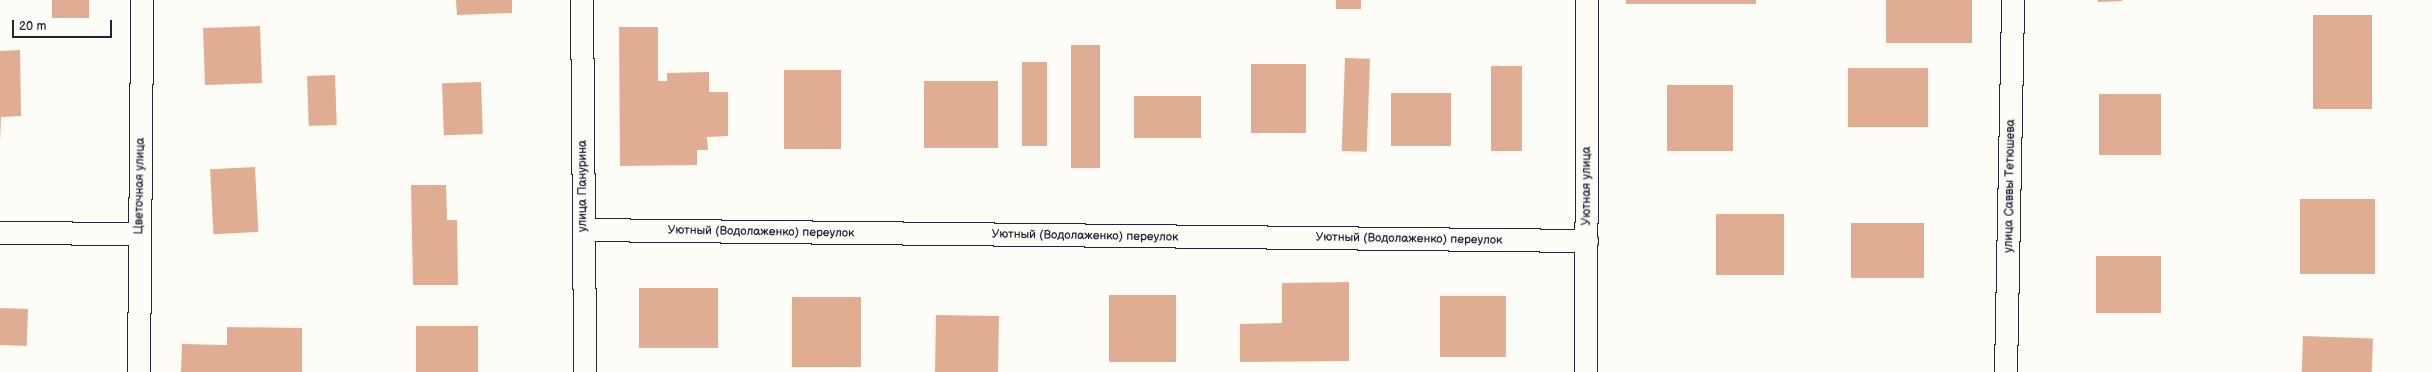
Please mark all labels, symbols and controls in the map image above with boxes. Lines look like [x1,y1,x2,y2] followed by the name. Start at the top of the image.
[14,12,114,38] scale bar
[19,19,46,34] text: 20 m
[2002,119,2018,253] street label: улица Саввы Тетюшева
[132,137,148,235] street label: Цветочная улица
[576,140,590,232] street label: улица Панурина
[1580,146,1594,226] street label: Уютная улица
[667,223,855,241] street label: Уютный (Водолаженко) переулок
[991,227,1179,245] street label: Уютный (Водолаженко) переулок
[1315,230,1503,248] street label: Уютный (Водолаженко) переулок

